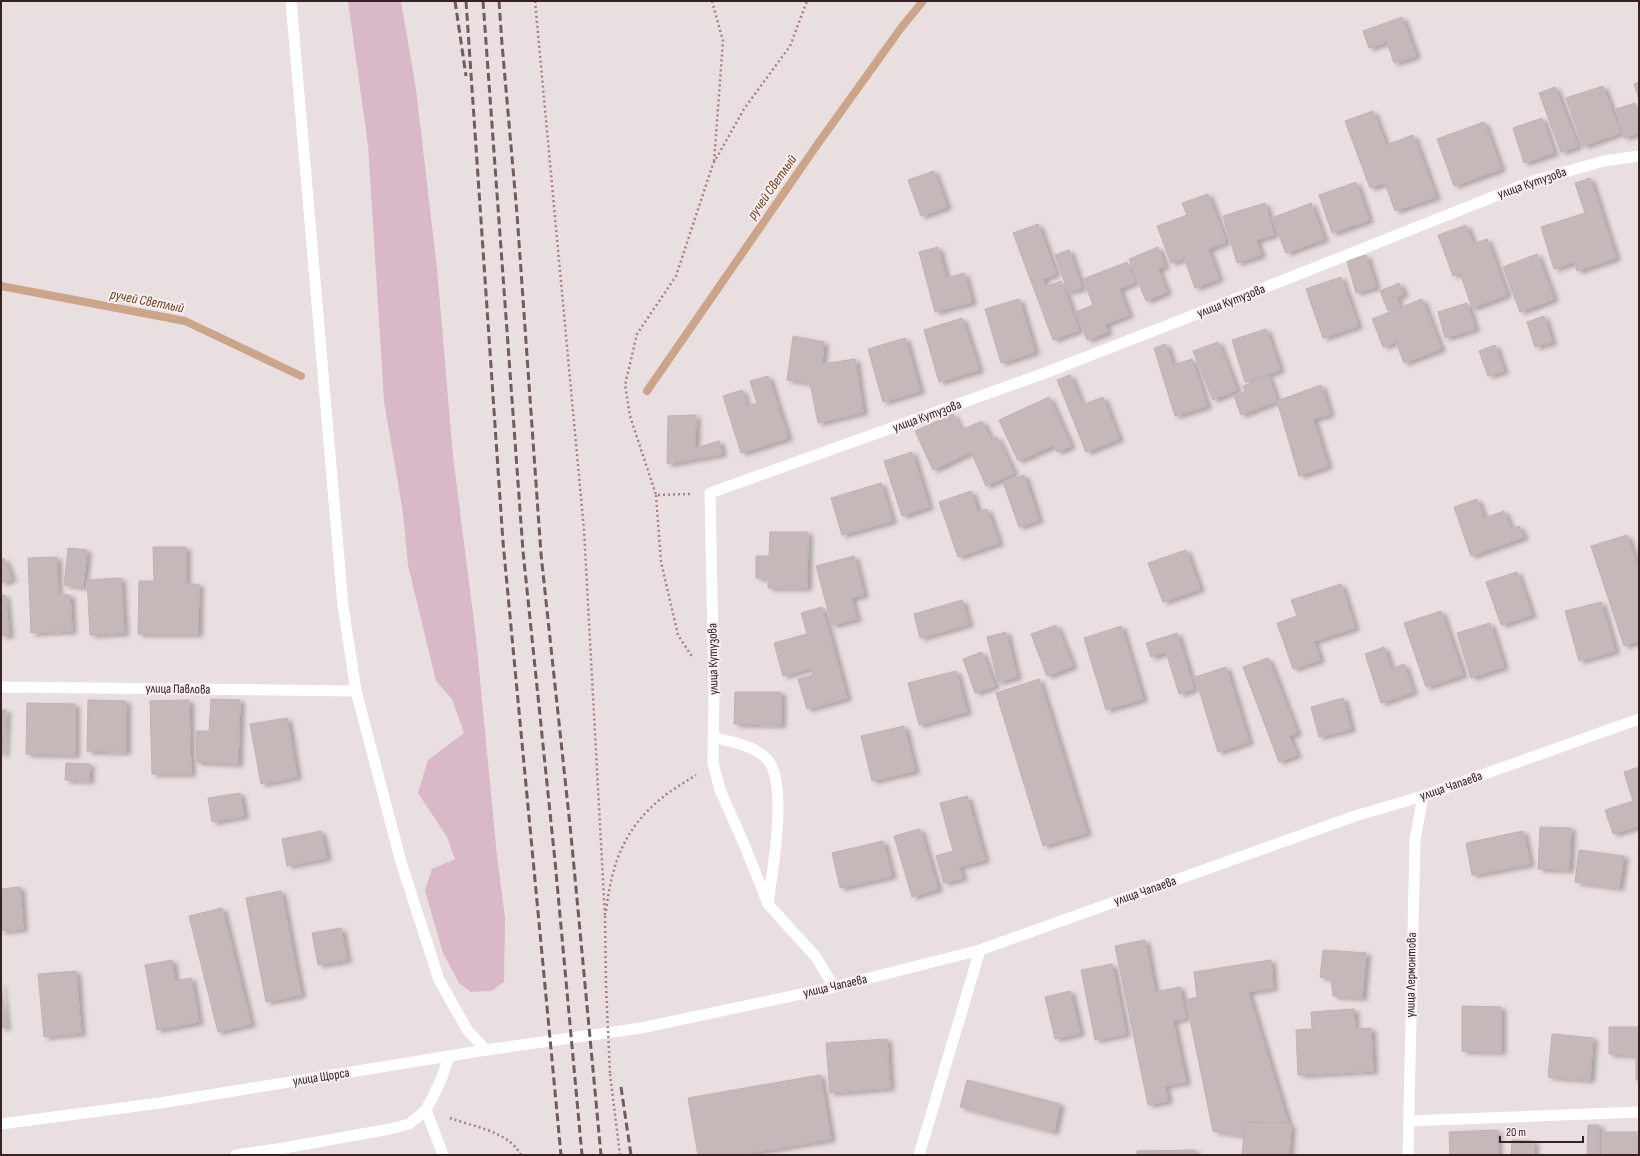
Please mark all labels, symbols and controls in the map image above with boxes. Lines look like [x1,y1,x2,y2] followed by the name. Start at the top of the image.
[743,151,801,223] water label: ручей Светлый
[1495,164,1569,202] street label: улица Кутузова
[1195,281,1267,321] street label: улица Кутузова
[108,285,186,317] water label: ручей Светлый
[890,396,964,436] street label: улица Кутузова
[704,623,722,695] street label: улица Кутузова
[145,680,211,698] street label: улица Павлова
[1418,768,1484,804] street label: улица Чапаева
[1112,873,1178,909] street label: улица Чапаева
[1402,932,1420,1018] street label: улица Лермонтова
[802,971,868,1001] street label: улица Чапаева
[291,1065,351,1089] street label: улица Щорса
[1500,1118,1583,1144] scale bar
[1506,1125,1526,1140] text: 20 m

